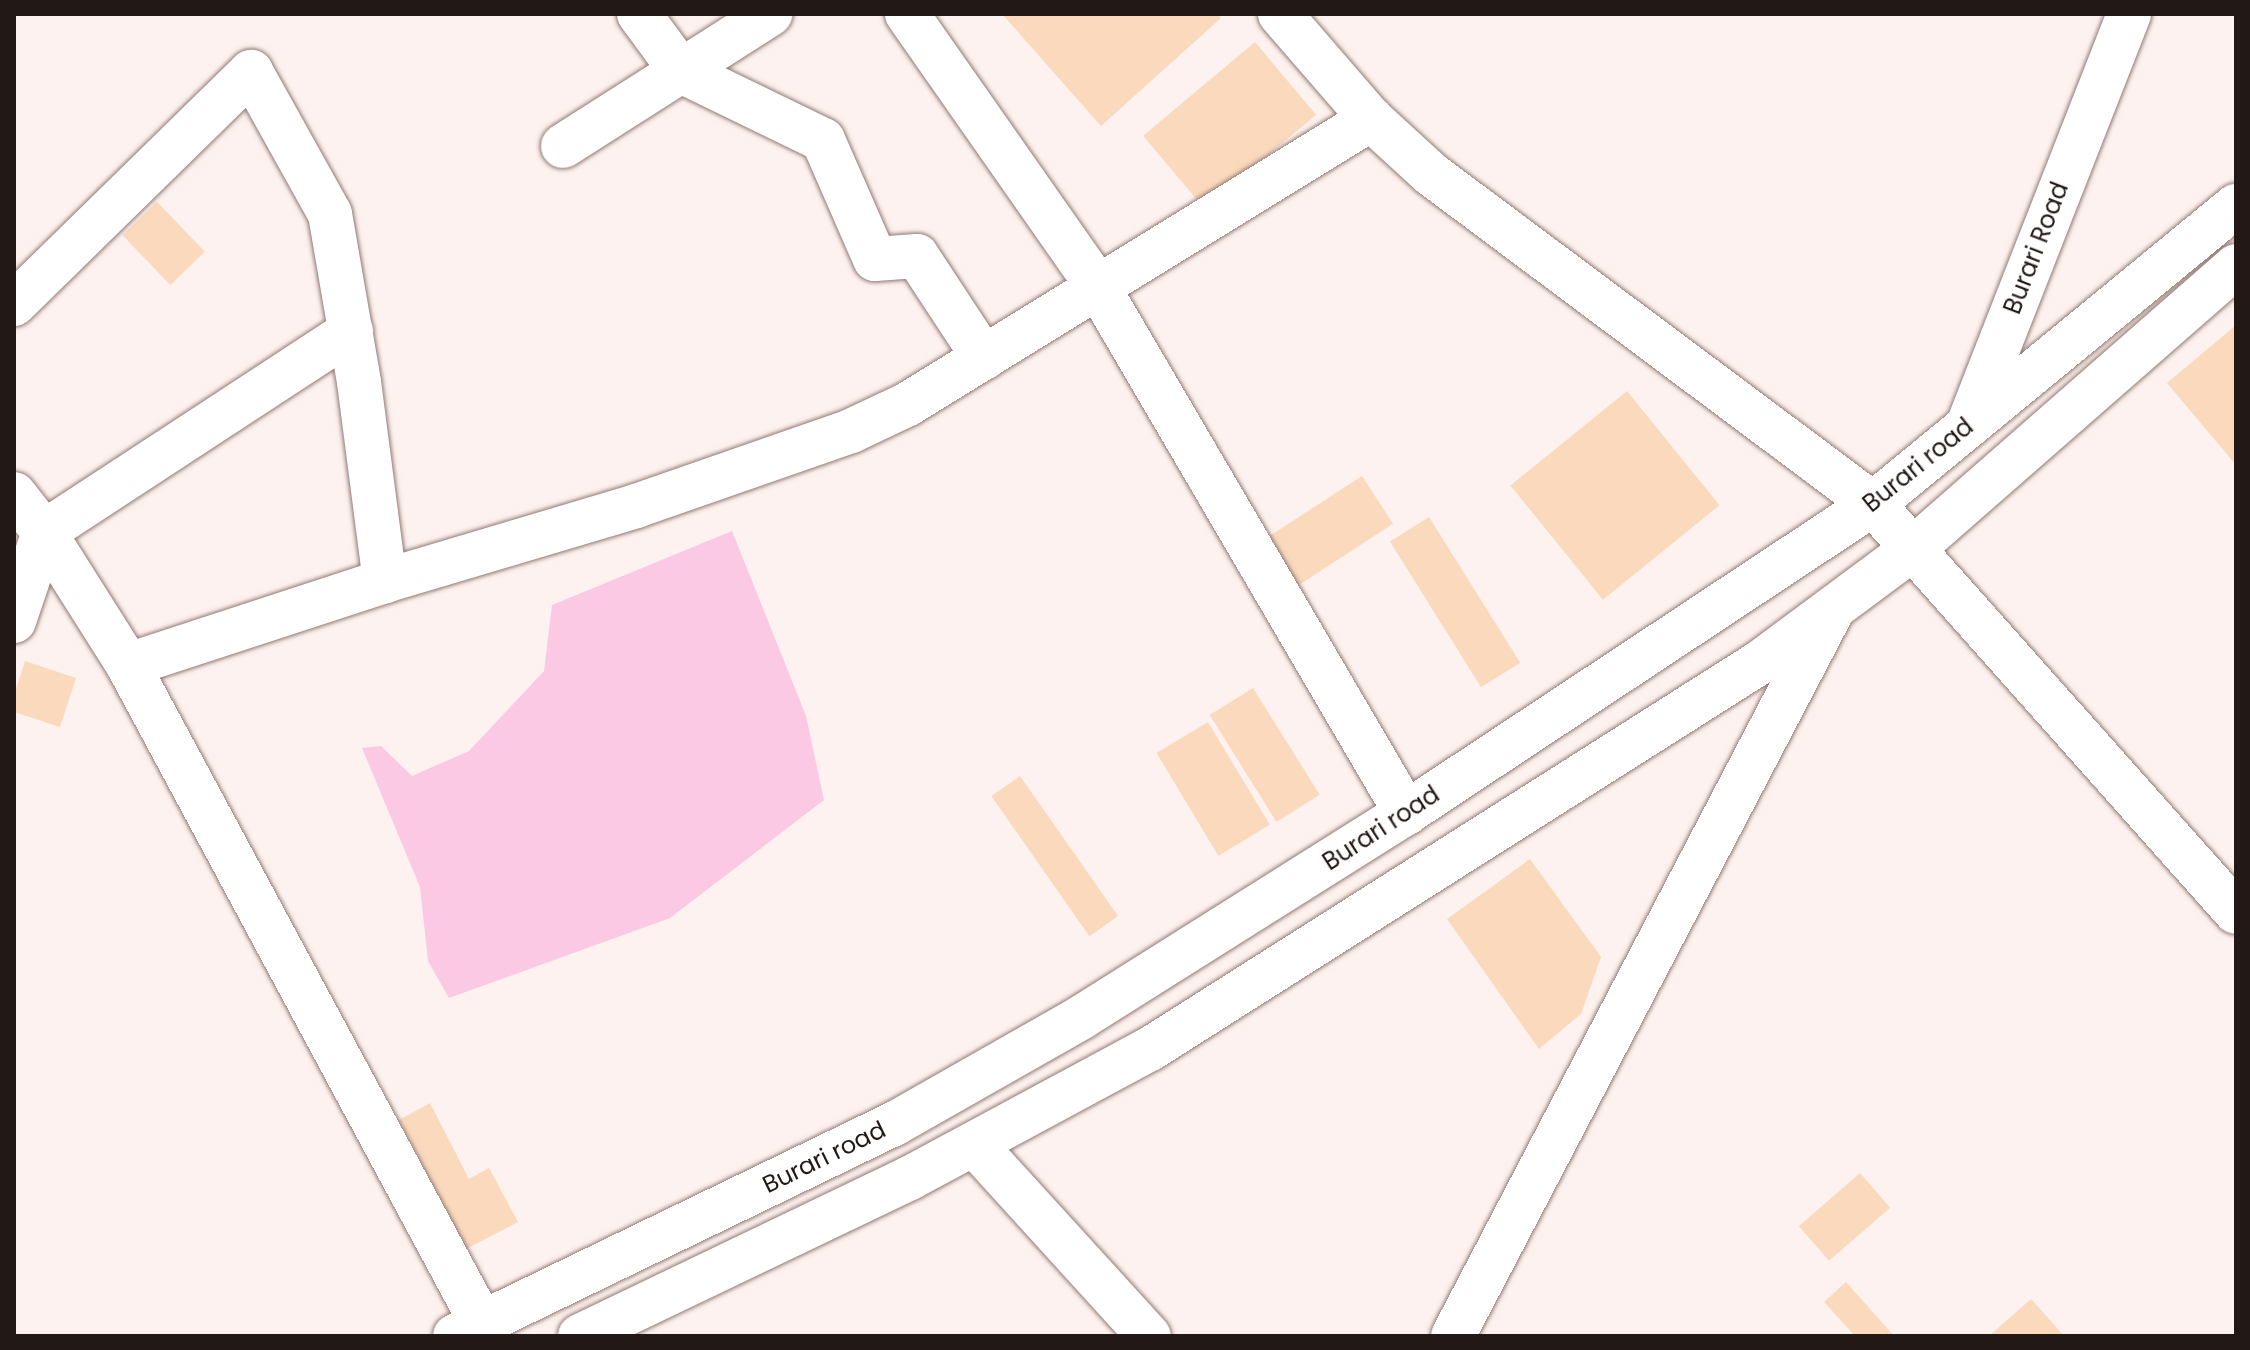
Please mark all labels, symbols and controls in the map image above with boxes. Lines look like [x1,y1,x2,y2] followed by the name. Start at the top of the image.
[1998,178,2074,318] street label: Burari Road
[1857,412,1979,518] street label: Burari road
[1317,780,1445,876] street label: Burari road
[758,1115,890,1199] street label: Burari road

